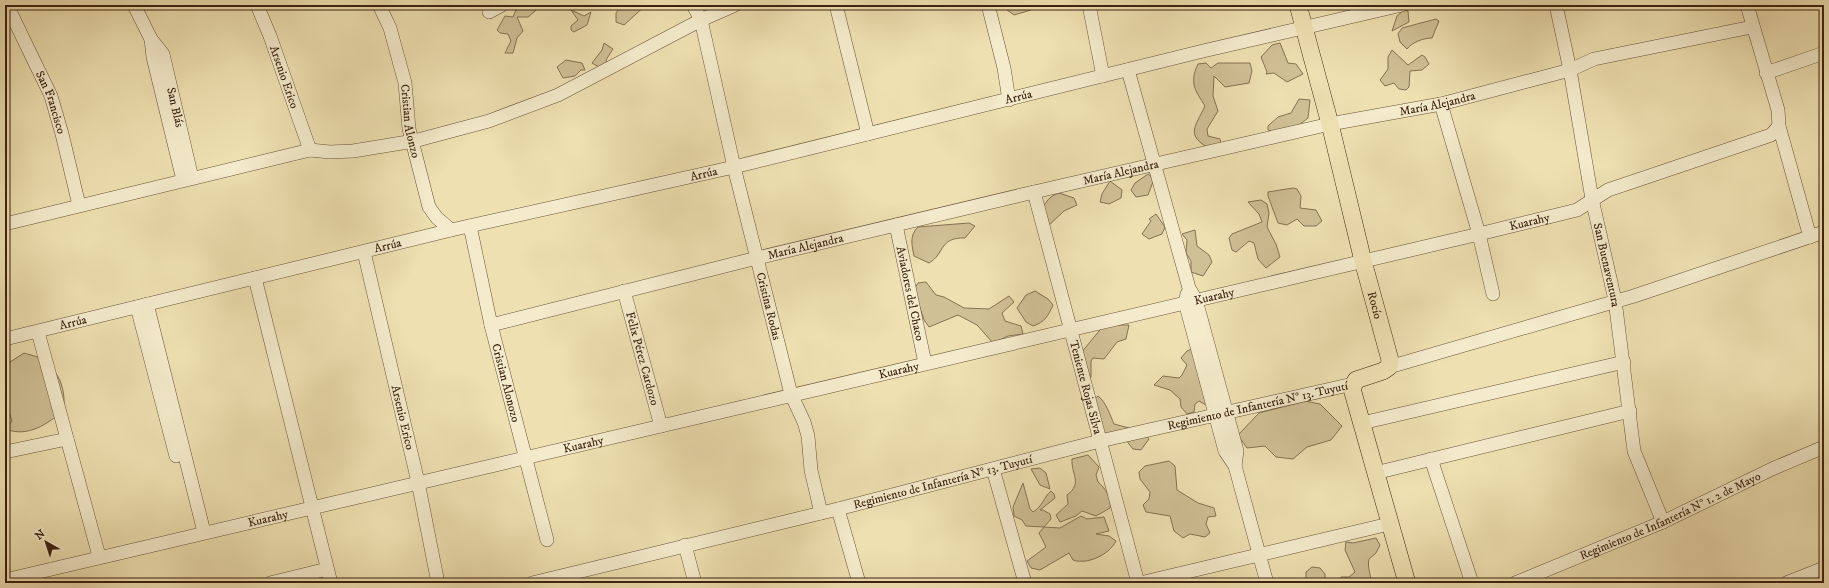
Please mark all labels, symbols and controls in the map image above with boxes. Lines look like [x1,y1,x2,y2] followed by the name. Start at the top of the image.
[266,43,302,111] street label: Arsenio Erico
[32,68,69,136] street label: San Francisco
[398,83,424,160] street label: Cristian Alonzo
[164,86,187,129] street label: San Blás
[1003,86,1034,107] street label: Arrúa
[1398,88,1478,119] street label: María Alejandra
[1081,156,1161,188] street label: María Alejandra
[689,163,720,184] street label: Arrúa
[1508,209,1551,234] street label: Kuarahy
[1590,222,1623,309] street label: San Buenaventura
[766,230,846,263] street label: María Alejandra
[373,235,404,256] street label: Arrúa
[893,245,928,342] street label: Aviadores del Chaco
[753,271,785,341] street label: Cristina Rodas
[1193,284,1236,308] street label: Kuarahy
[1364,290,1386,321] street label: Rocío
[622,310,663,407] street label: Felix Pérez Cardozo
[58,312,89,333] street label: Arrúa
[1066,339,1106,437] street label: Teniente Rojas Silva
[489,342,524,424] street label: Cristian Alonozo
[877,358,921,382] street label: Kuarahy
[1166,378,1350,433] street label: Regimiento de Infantería N° 13. Tuyutí
[388,384,418,451] street label: Arsenio Erico
[562,432,605,456] street label: Kuarahy
[852,451,1035,512] street label: Regimiento de Infantería N° 13. Tuyutí
[1577,468,1763,563] street label: Regimiento de Infantería N° 1. 2 de Mayo
[246,506,290,530] street label: Kuarahy
[26,522,66,562] north arrow
[32,527,48,543] text: N

